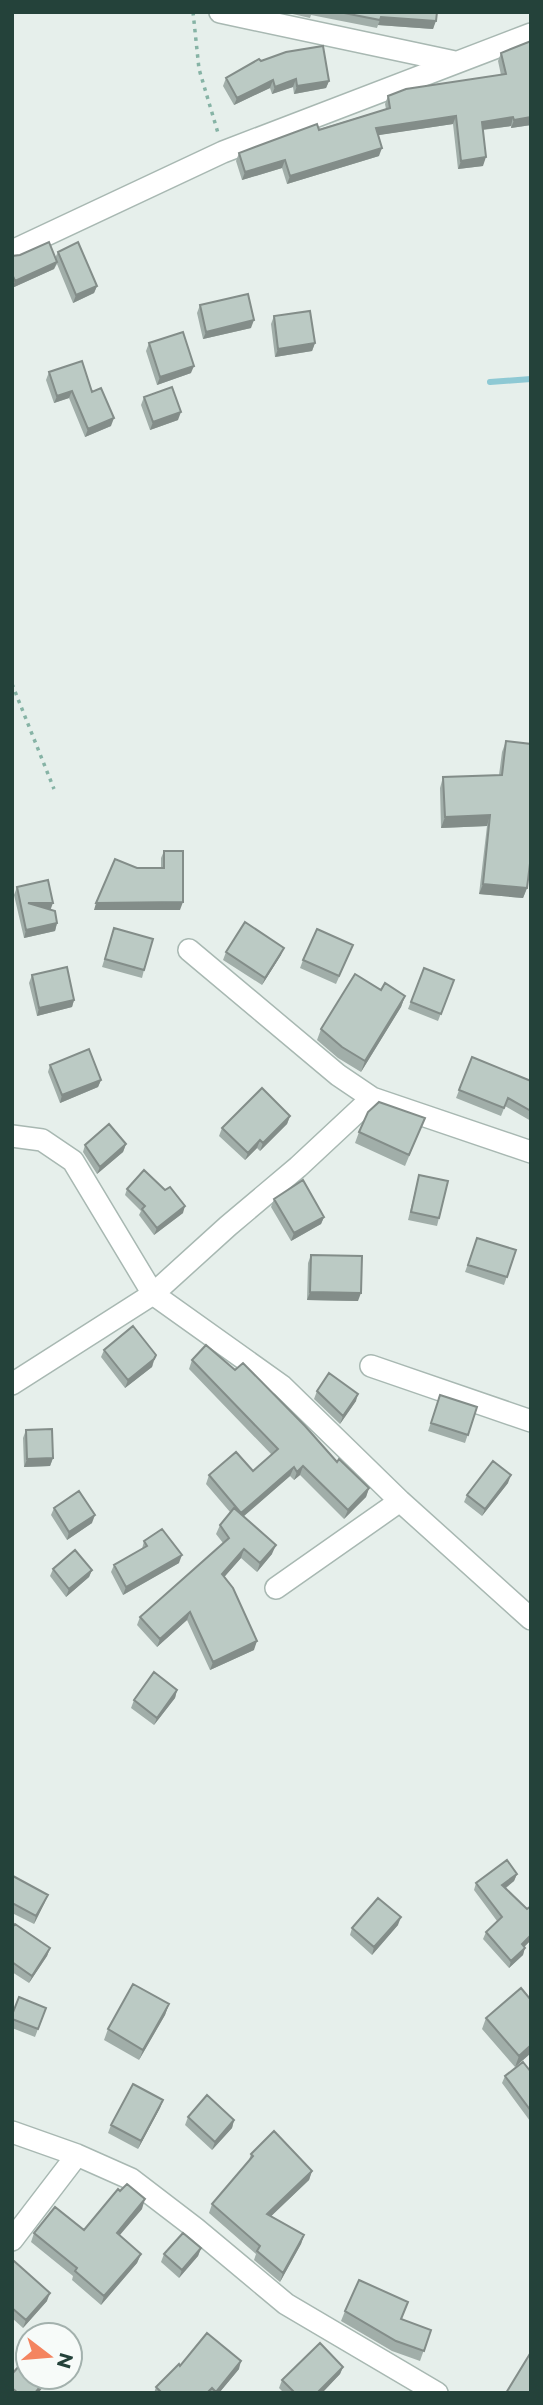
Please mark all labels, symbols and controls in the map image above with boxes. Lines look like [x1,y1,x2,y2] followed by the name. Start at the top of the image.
[14,2321,84,2391] north arrow
[52,2350,78,2371] text: N

